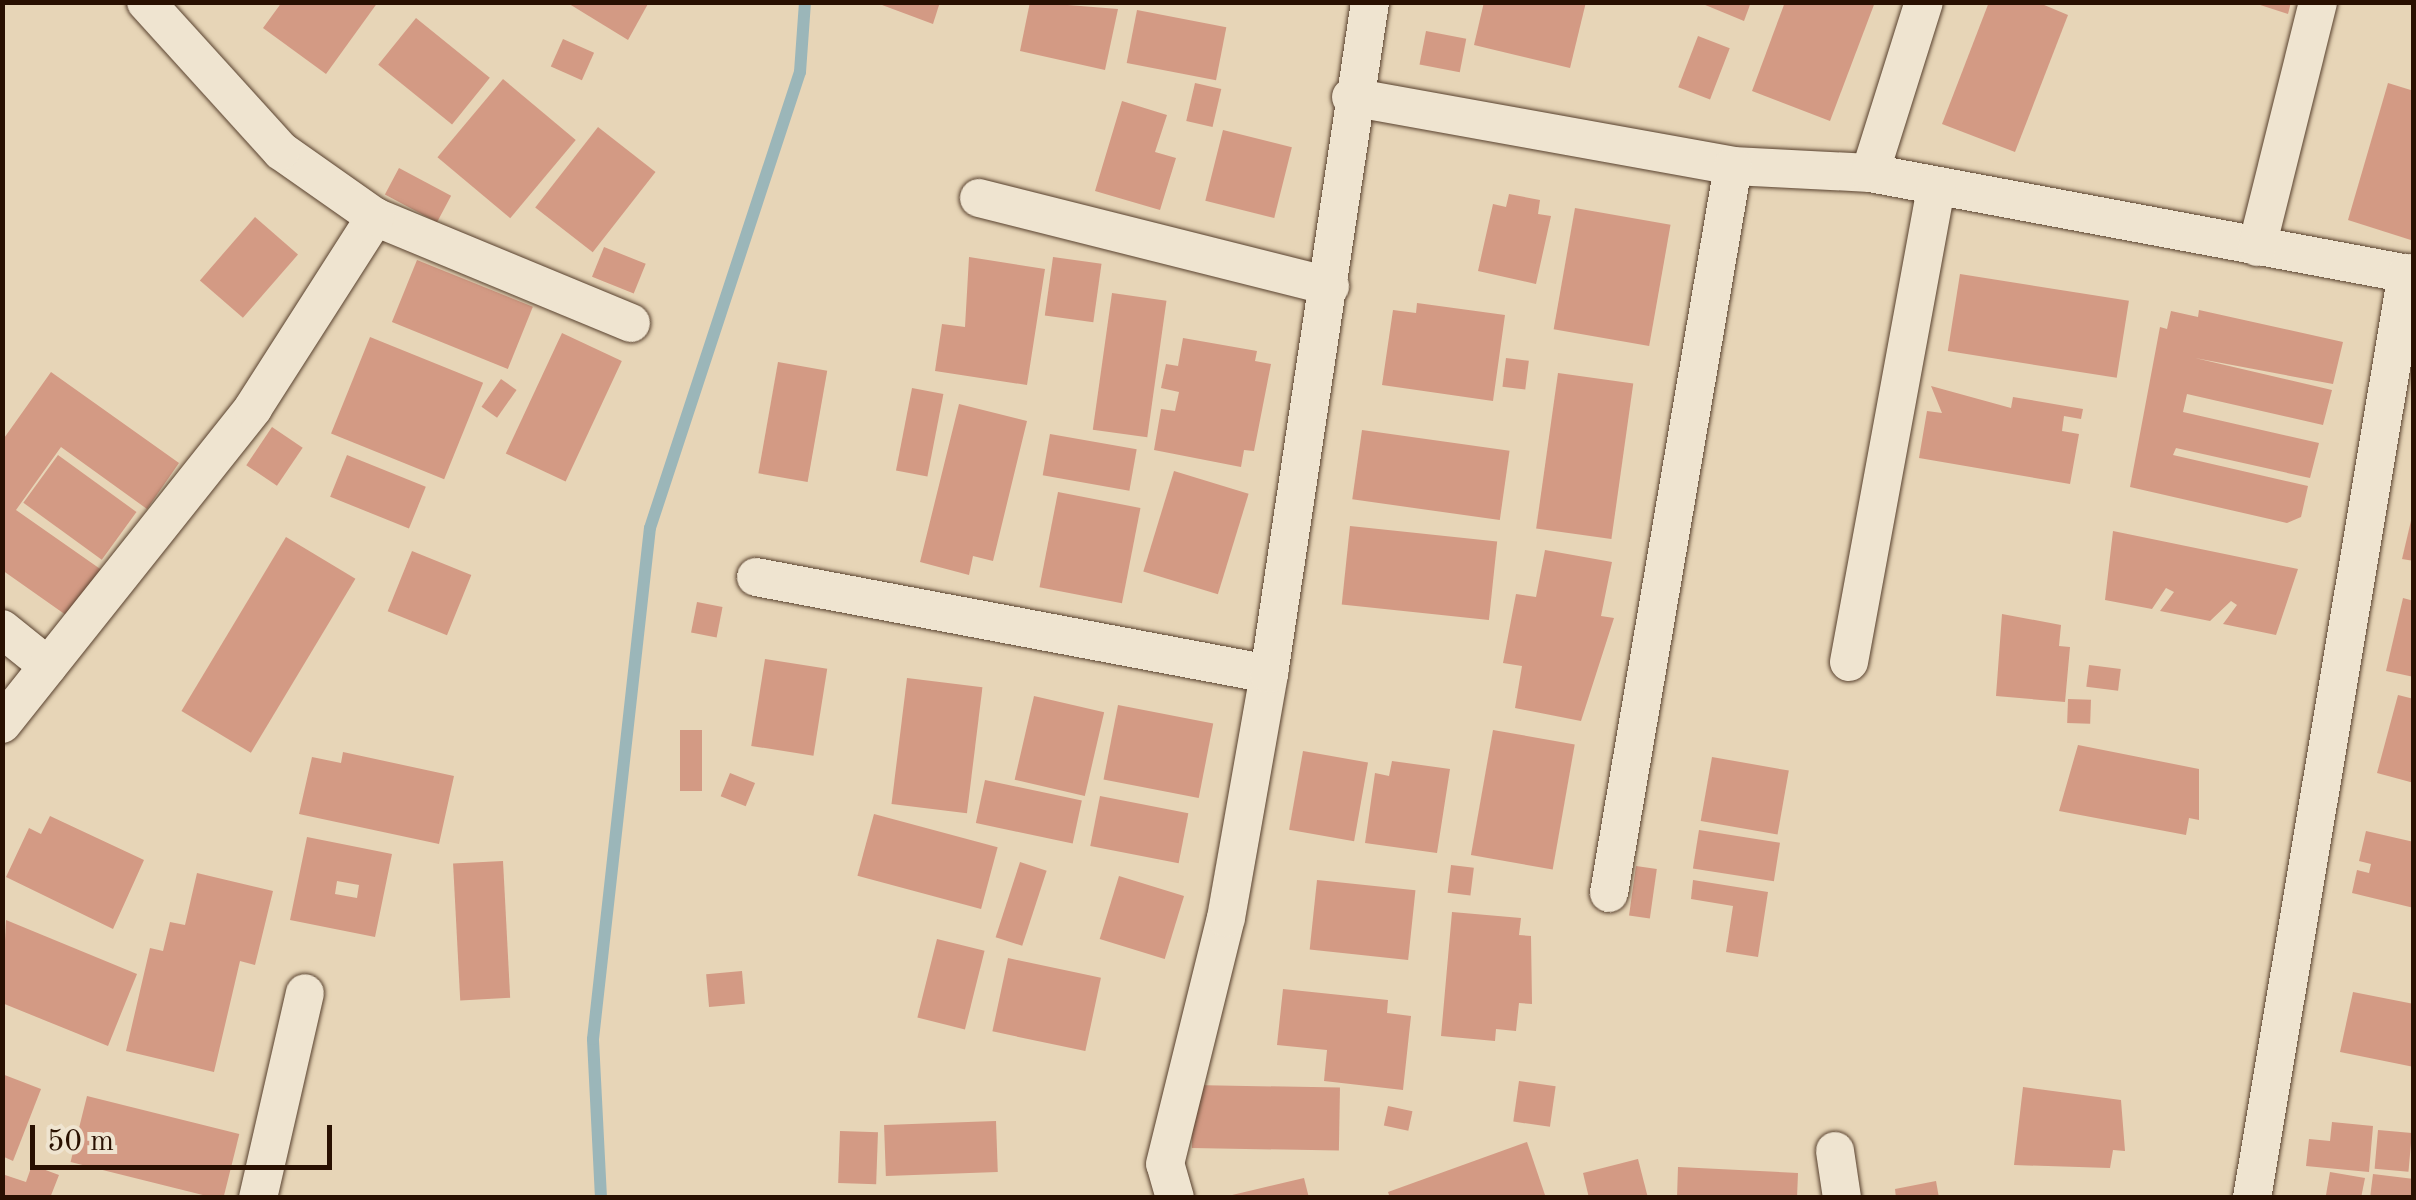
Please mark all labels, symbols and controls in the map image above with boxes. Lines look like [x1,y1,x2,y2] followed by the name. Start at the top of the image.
[35,1105,338,1167] scale bar
[47,1127,114,1157] text: 50 m

